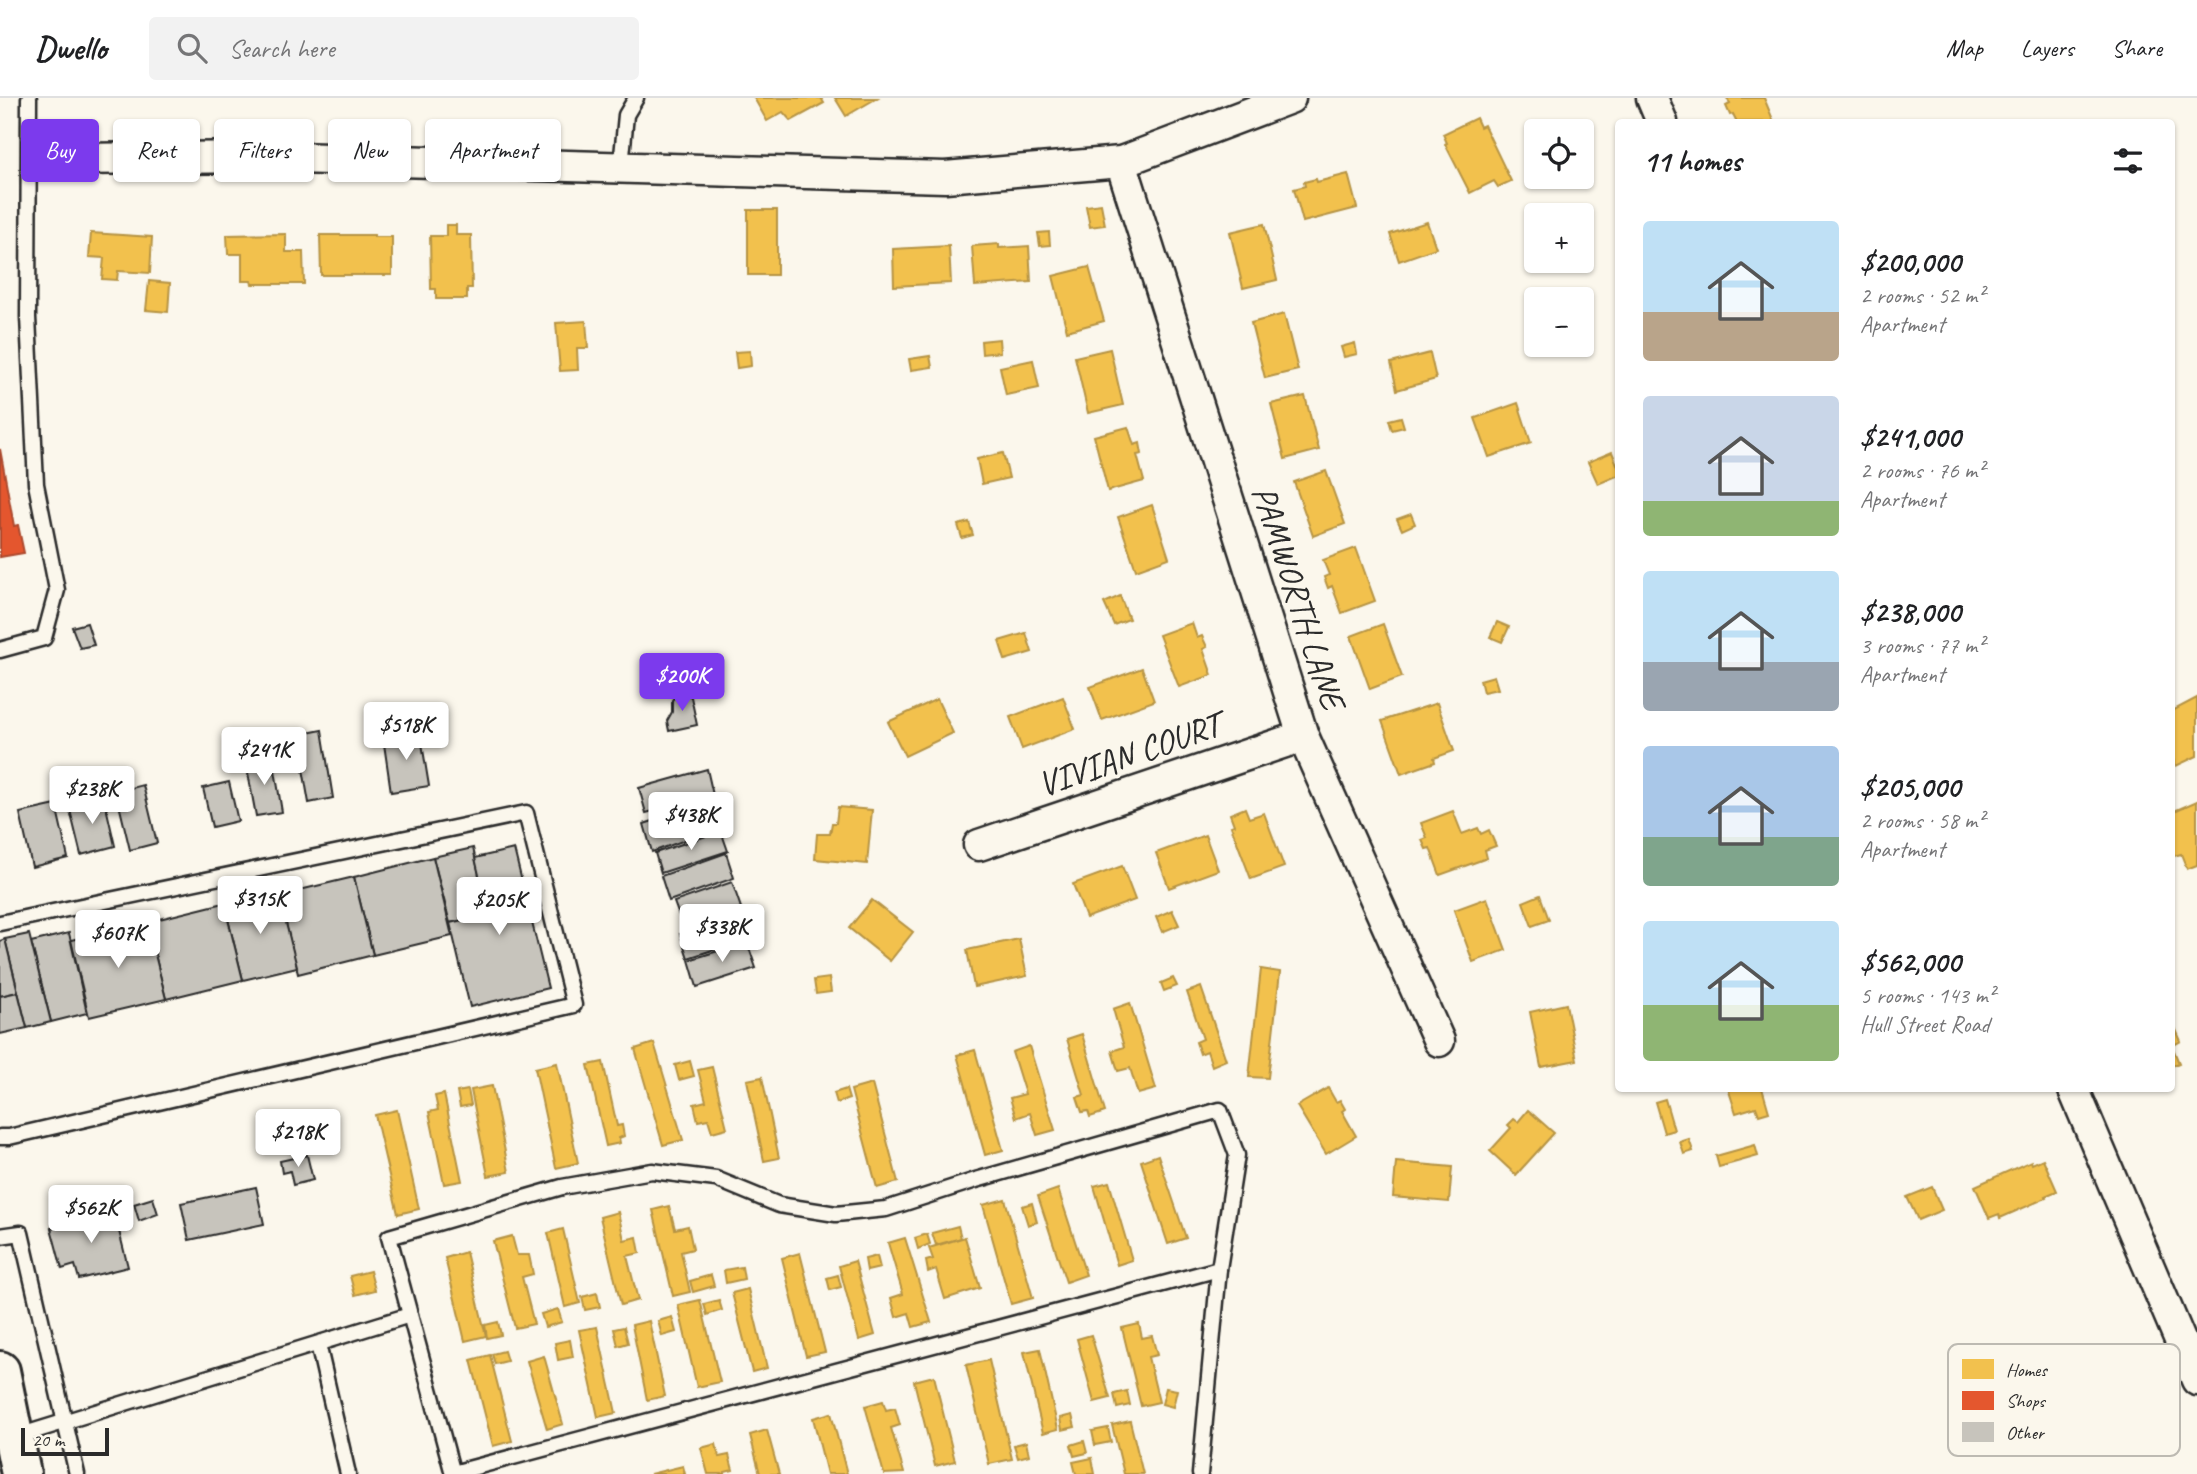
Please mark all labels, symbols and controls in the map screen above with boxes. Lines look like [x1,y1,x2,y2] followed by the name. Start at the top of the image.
[149,17,639,80] search box
[35,27,107,69] text: Dwello
[173,29,211,67] icon: search
[229,32,335,65] text: Search here
[1946,33,1983,63] text: Map
[2021,33,2074,63] text: Layers
[2112,33,2162,63] text: Share
[21,119,99,182] chip: Buy
[113,119,200,182] chip: Rent
[214,119,314,182] chip: Filters
[328,119,411,182] chip: New
[425,119,561,182] chip: Apartment
[1524,119,1594,357] map controls
[1524,119,1594,189] button: locate
[1643,142,1741,180] text: 11 homes
[2109,142,2147,180] icon: filters
[1524,203,1594,273] button: +
[1860,243,1960,281] text: $200,000
[1699,249,1783,333] icon: home
[1860,281,1984,310] text: 2 rooms · 52 m²
[1524,287,1594,357] button: −
[1860,310,1945,339] text: Apartment
[1860,418,1960,456] text: $241,000
[1699,424,1783,508] icon: home
[1860,456,1984,485] text: 2 rooms · 76 m²
[1241,480,1357,718] street label: PAMWORTH LANE
[1860,485,1945,514] text: Apartment
[1860,593,1960,631] text: $238,000
[1699,599,1783,683] icon: home
[1860,631,1984,660] text: 3 rooms · 77 m²
[633,654,731,713] pin: $200K
[1860,660,1945,689] text: Apartment
[655,661,709,690] text: $200K
[1032,699,1235,807] street label: VIVIAN COURT
[357,702,455,762] pin: $518K
[380,710,432,739] text: $518K
[215,728,313,787] pin: $241K
[237,735,291,764] text: $241K
[43,766,141,826] pin: $238K
[1860,768,1960,806] text: $205,000
[65,774,119,803] text: $238K
[1699,774,1783,858] icon: home
[642,792,740,852] pin: $438K
[664,800,718,829] text: $438K
[1860,806,1984,835] text: 2 rooms · 58 m²
[1860,835,1945,864] text: Apartment
[211,876,309,936] pin: $315K
[450,878,548,937] pin: $205K
[234,884,286,913] text: $315K
[473,885,525,914] text: $205K
[673,904,771,964] pin: $338K
[69,910,167,970] pin: $607K
[695,912,749,941] text: $338K
[91,918,145,947] text: $607K
[1860,943,1961,981] text: $562,000
[1699,949,1783,1033] icon: home
[1860,981,1995,1010] text: 5 rooms · 143 m²
[1860,1010,1990,1039] text: Hull Street Road
[249,1110,347,1169] pin: $218K
[271,1117,325,1146] text: $218K
[42,1186,140,1245] pin: $562K
[64,1193,118,1222] text: $562K
[1948,1344,2180,1456] legend
[2006,1358,2048,1382] text: Homes
[2006,1389,2046,1413] text: Shops
[2006,1421,2046,1445] text: Other
[21,1425,108,1457] scale bar
[32,1428,64,1452] text: 20 m

